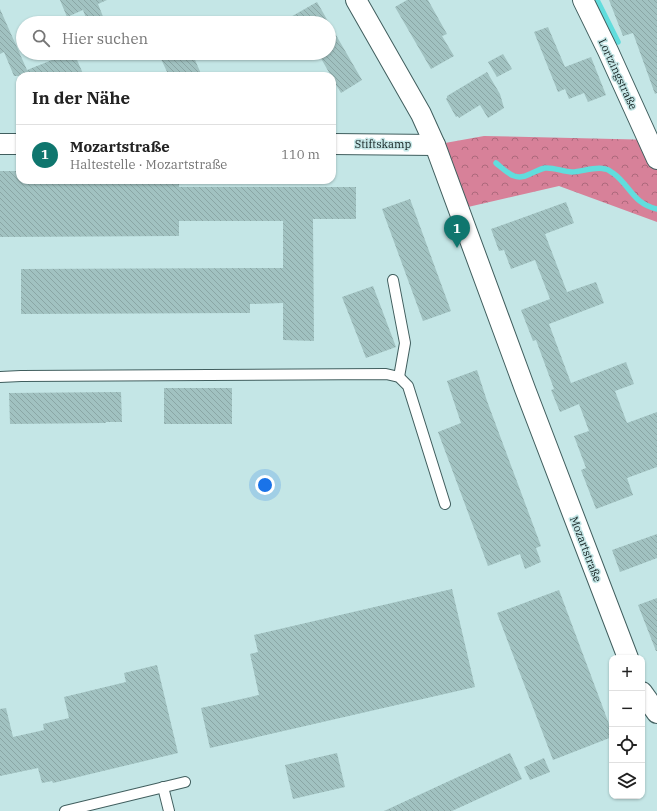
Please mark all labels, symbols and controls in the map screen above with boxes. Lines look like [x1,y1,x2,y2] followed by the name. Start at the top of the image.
[16,16,336,60] search box
[30,27,52,49] icon: search
[62,29,148,48] text: Hier suchen
[595,36,641,112] street label: Lortzingstraße
[32,87,130,109] text: In der Nähe
[70,137,170,156] text: Mozartstraße
[355,137,411,151] street label: Stiftskamp
[41,146,49,163] text: 1
[281,146,320,163] text: 110 m
[70,156,227,173] text: Haltestelle · Mozartstraße
[444,215,470,248] pin: 1
[255,475,275,495] your location
[567,514,605,584] street label: Mozartstraße
[609,655,645,799] map controls
[609,655,645,691] button: +
[609,691,645,727] button: −
[609,727,645,763] button: locate
[609,763,645,799] button: layers

